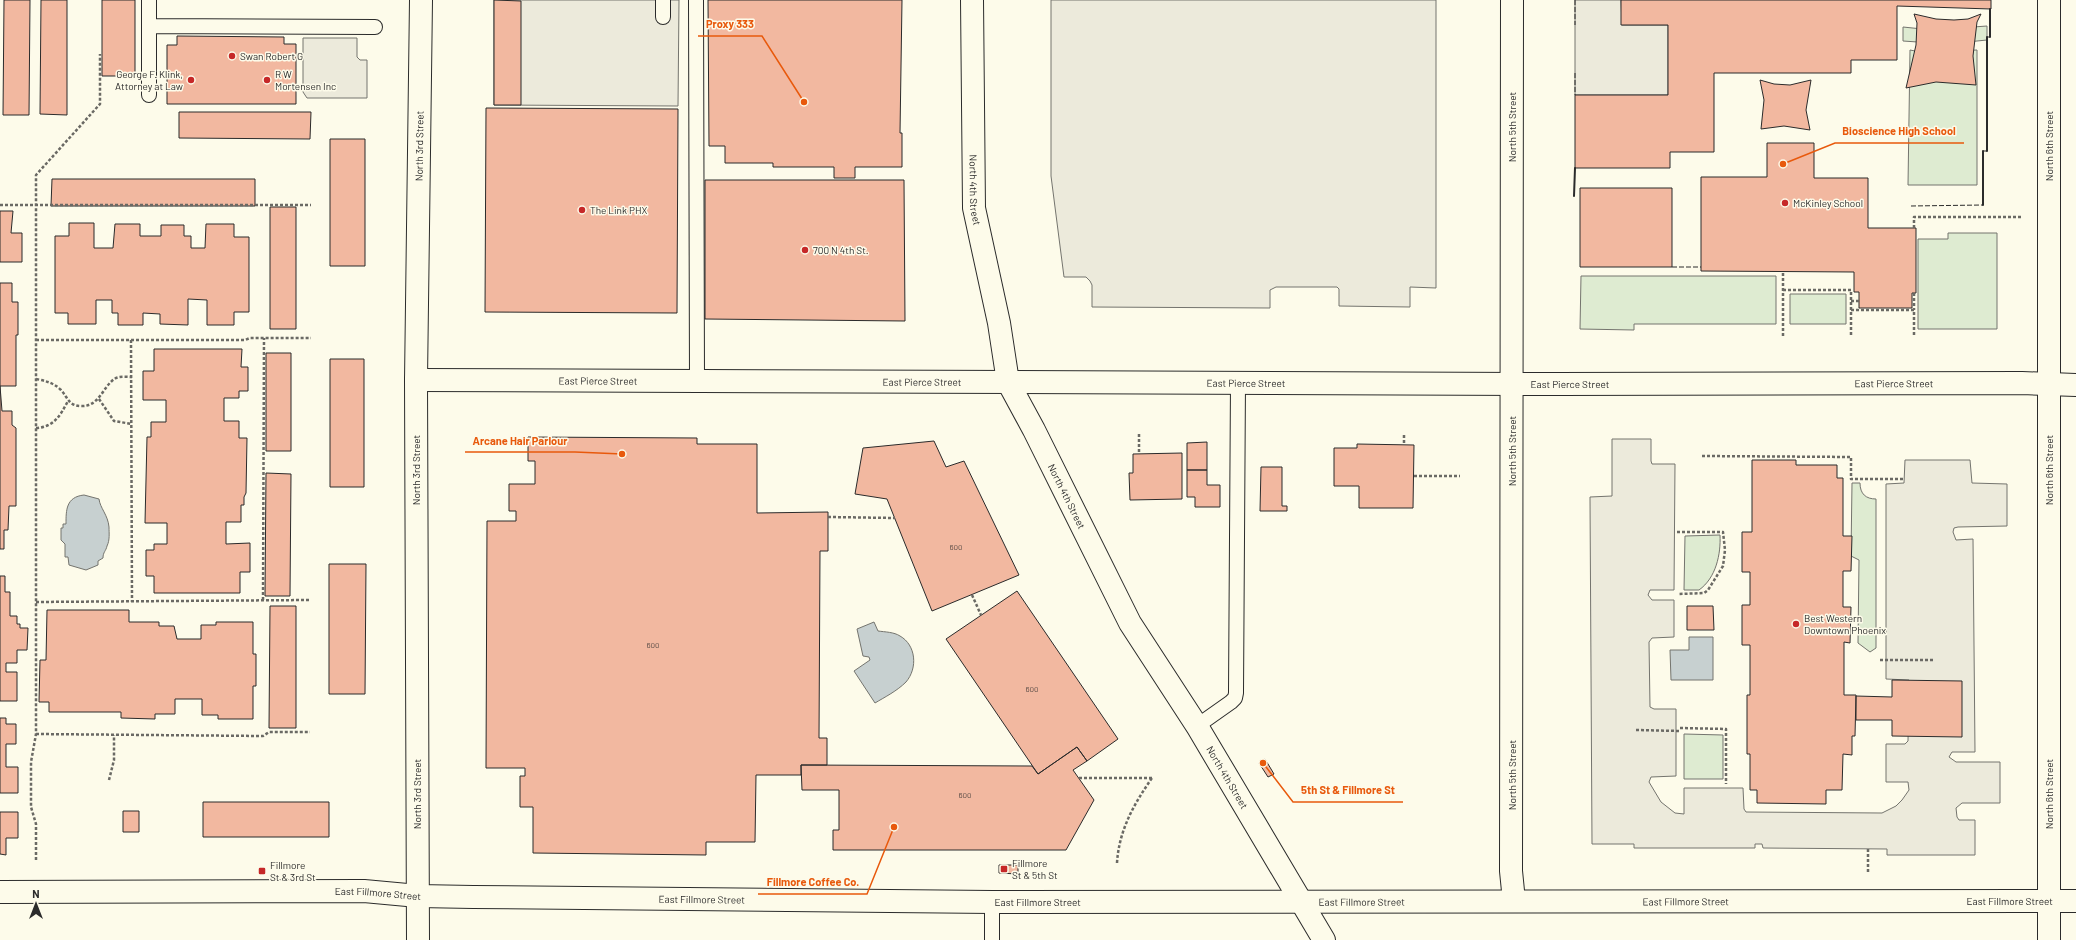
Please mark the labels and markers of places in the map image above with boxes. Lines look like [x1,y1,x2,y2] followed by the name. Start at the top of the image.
[698,13,762,36] callout: Proxy 333
[240,50,303,62] place label: Swan Robert G
[227,51,237,61] marker: Swan Robert G
[115,68,183,92] place label: George F. Klink, Attorney at Law
[275,68,336,92] place label: R W Mortensen Inc
[186,75,196,85] marker: George F. Klink, Attorney at Law
[262,75,272,85] marker: R W Mortensen Inc
[1835,120,1964,143] callout: Bioscience High School
[1793,197,1863,209] place label: McKinley School
[1780,198,1790,208] marker: McKinley School
[590,204,647,216] place label: The Link PHX
[577,205,587,215] marker: The Link PHX
[813,244,869,256] place label: 700 N 4th St.
[800,245,810,255] marker: 700 N 4th St.
[465,429,575,452] callout: Arcane Hair Parlour
[1804,612,1886,636] place label: Best Western Downtown Phoenix
[1791,619,1801,629] marker: Best Western Downtown Phoenix
[1293,779,1403,802] callout: 5th St & Fillmore St
[1012,857,1058,881] place label: Fillmore St & 5th St
[270,859,316,883] place label: Fillmore St & 3rd St
[999,864,1009,874] marker: Fillmore St & 5th St
[257,866,267,876] marker: Fillmore St & 3rd St
[758,871,867,894] callout: Fillmore Coffee Co.

